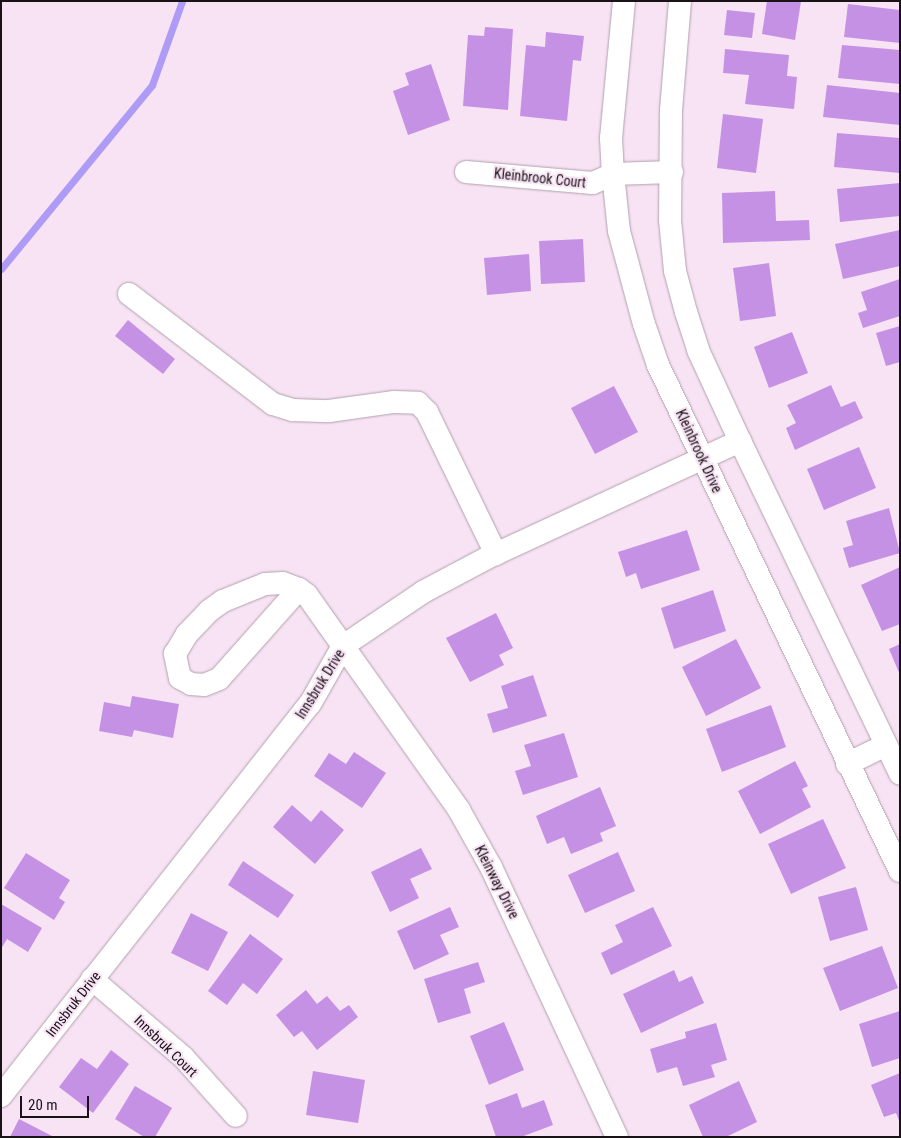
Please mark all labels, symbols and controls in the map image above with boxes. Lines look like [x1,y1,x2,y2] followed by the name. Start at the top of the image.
[493,165,587,191] street label: Kleinbrook Court
[672,407,726,495] street label: Kleinbrook Drive
[292,646,348,722] street label: Innsbruk Drive
[471,843,523,921] street label: Kleinway Drive
[42,968,104,1040] street label: Innsbruk Drive
[131,1012,201,1080] street label: Innsbruk Court
[22,1086,91,1118] scale bar
[28,1096,58,1114] text: 20 m

